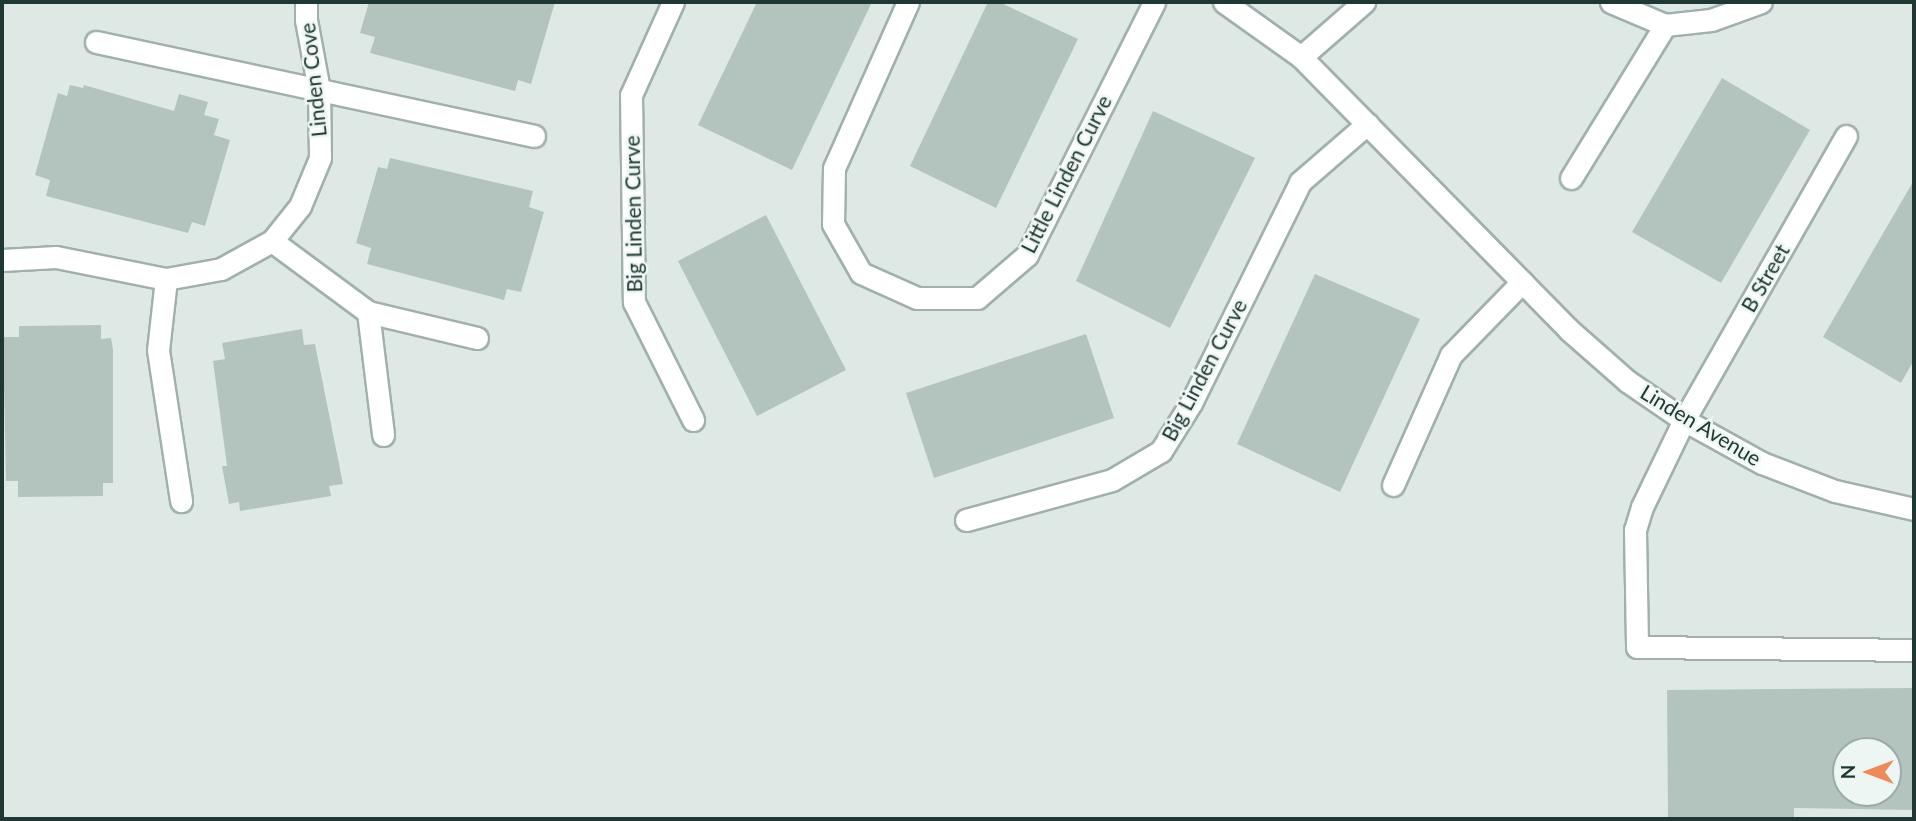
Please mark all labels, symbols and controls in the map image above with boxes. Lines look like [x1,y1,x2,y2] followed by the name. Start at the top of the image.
[294,22,332,138] street label: Linden Cove
[1015,91,1117,257] street label: Little Linden Curve
[619,135,647,293] street label: Big Linden Curve
[1736,240,1794,316] street label: B Street
[1156,295,1252,445] street label: Big Linden Curve
[1636,379,1766,471] street label: Linden Avenue
[1832,737,1902,807] north arrow
[1836,765,1859,779] text: N

